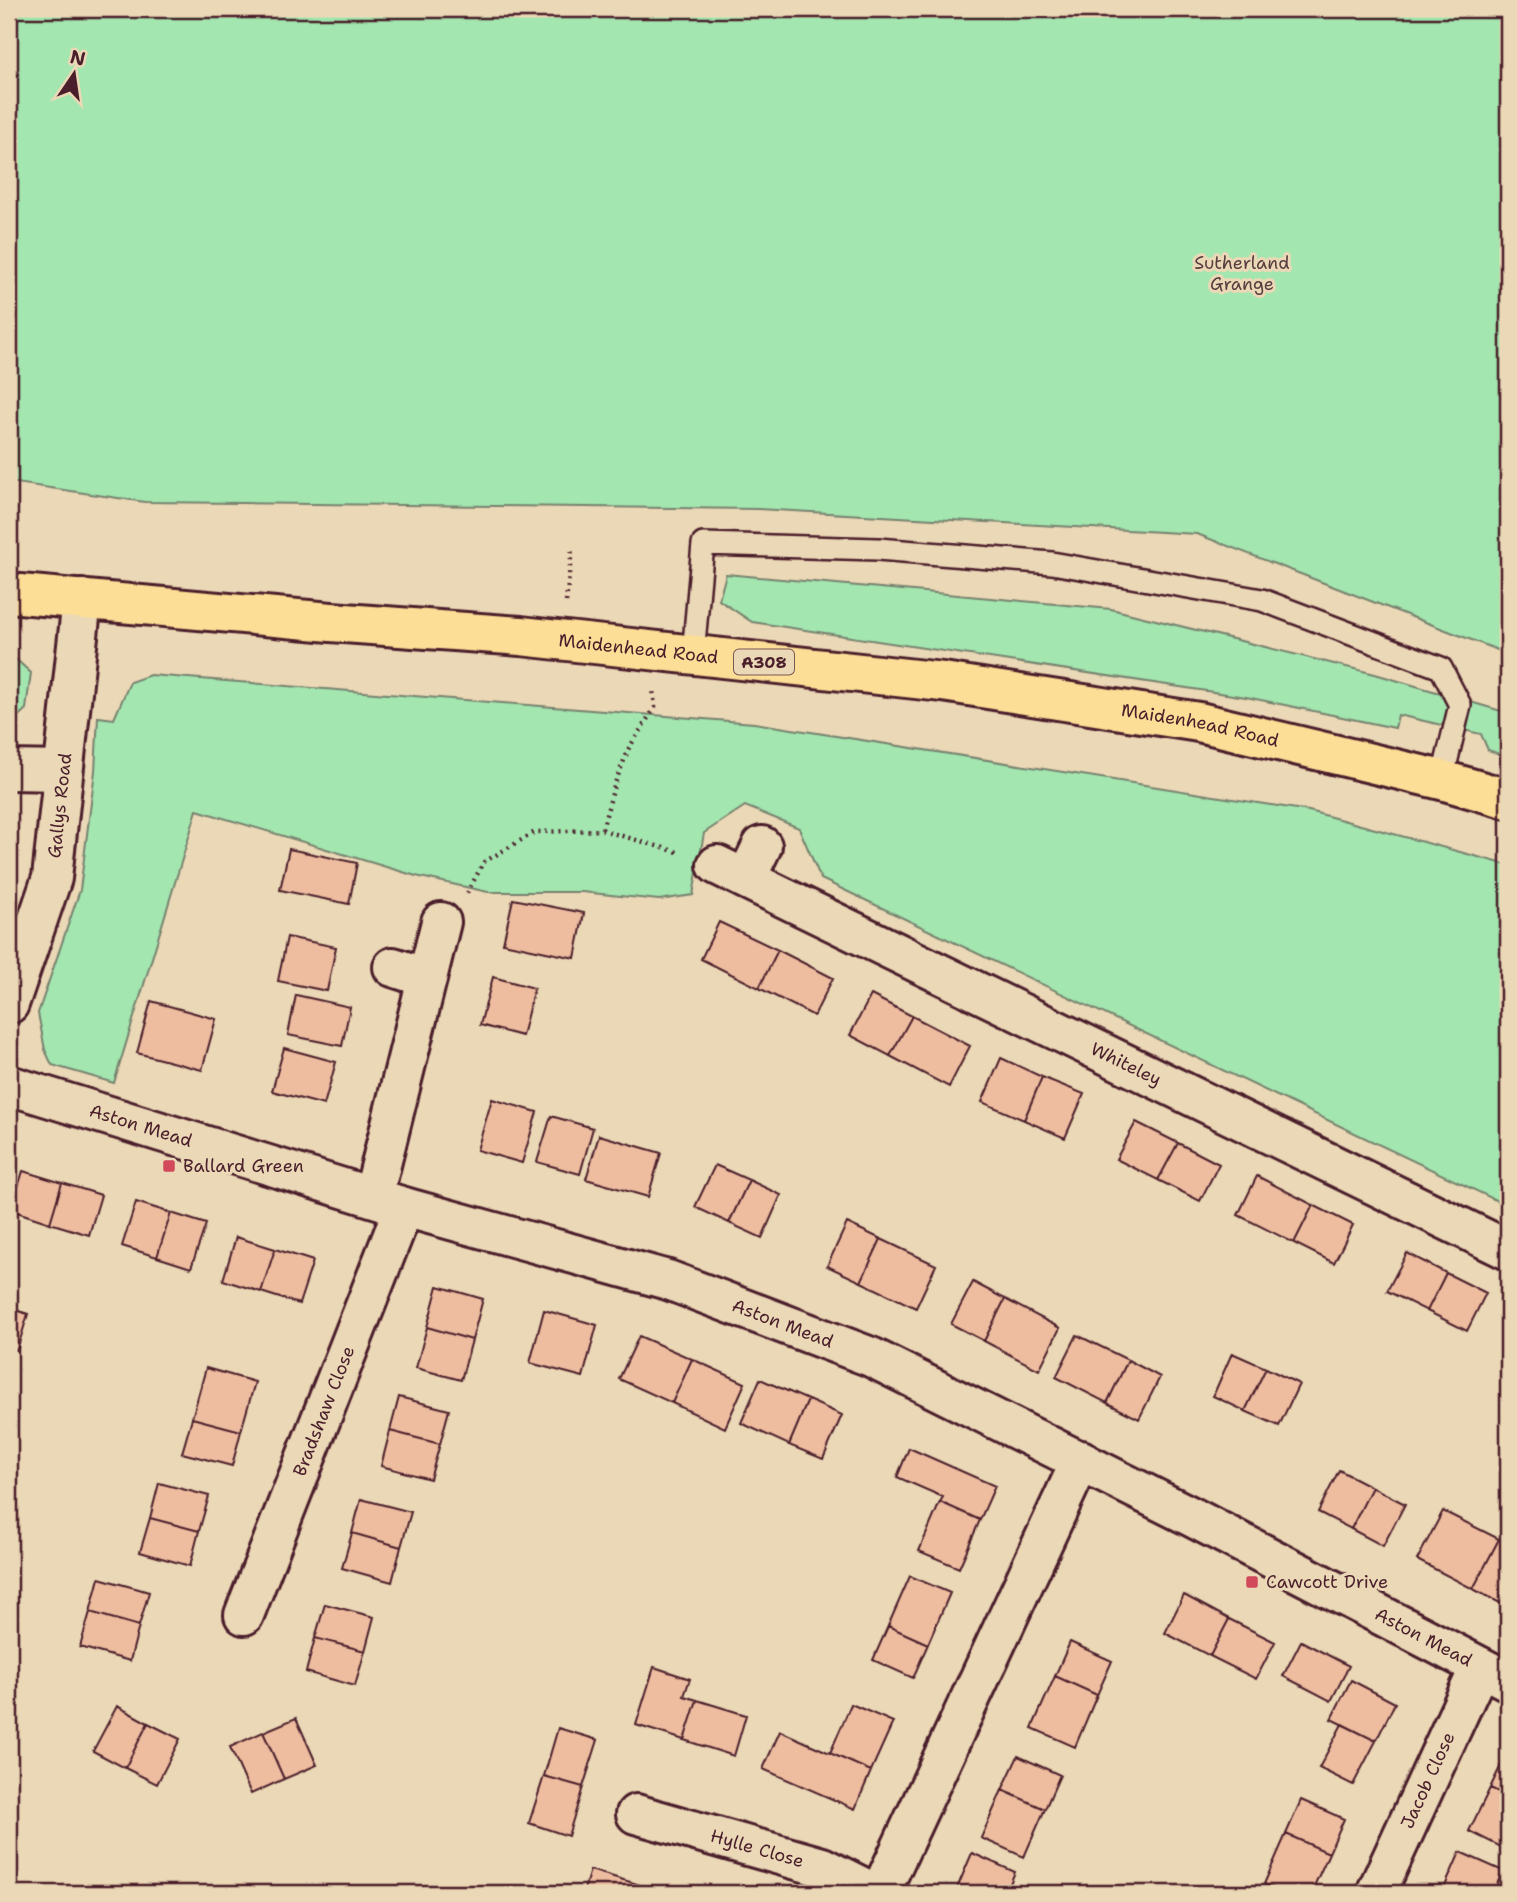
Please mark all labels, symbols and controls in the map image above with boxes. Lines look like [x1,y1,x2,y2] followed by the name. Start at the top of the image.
[38,38,108,108] north arrow
[68,44,88,72] text: N
[1194,251,1290,296] park label: Sutherland Grange
[557,628,720,669] street label: Maidenhead Road
[734,650,794,674] road number: A308
[1119,698,1281,753] street label: Maidenhead Road
[42,752,77,859] street label: Gallys Road
[1087,1037,1165,1092] street label: Whiteley
[86,1099,195,1153] street label: Aston Mead
[183,1154,304,1178] place label: Ballard Green
[161,1158,177,1174] marker: Ballard Green
[729,1293,837,1354] street label: Aston Mead
[288,1342,360,1480] street label: Bradshaw Close
[1266,1570,1388,1594] place label: Cawcott Drive
[1244,1574,1260,1590] marker: Cawcott Drive
[1371,1602,1476,1672] street label: Aston Mead
[1395,1728,1460,1832] street label: Jacob Close
[708,1824,807,1873] street label: Hylle Close

